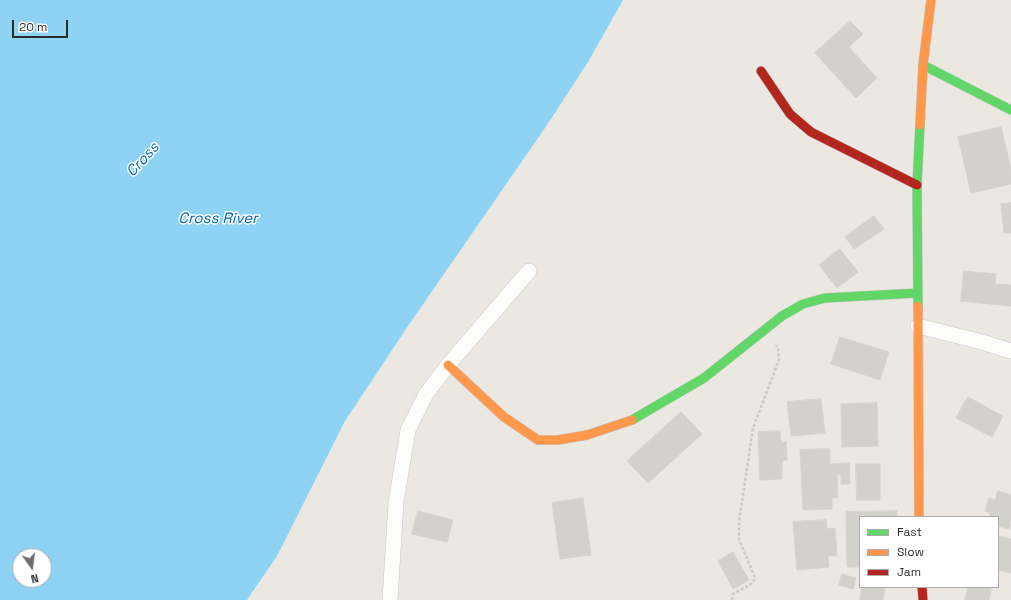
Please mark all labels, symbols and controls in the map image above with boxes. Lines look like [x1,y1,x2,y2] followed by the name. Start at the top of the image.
[14,12,70,38] scale bar
[19,19,47,35] text: 20 m
[123,139,163,181] water label: Cross
[178,210,258,228] water label: Cross River
[859,516,999,588] legend
[897,524,922,540] text: Fast
[897,544,924,560] text: Slow
[12,548,52,588] north arrow
[897,564,921,580] text: Jam
[29,571,40,586] text: N

